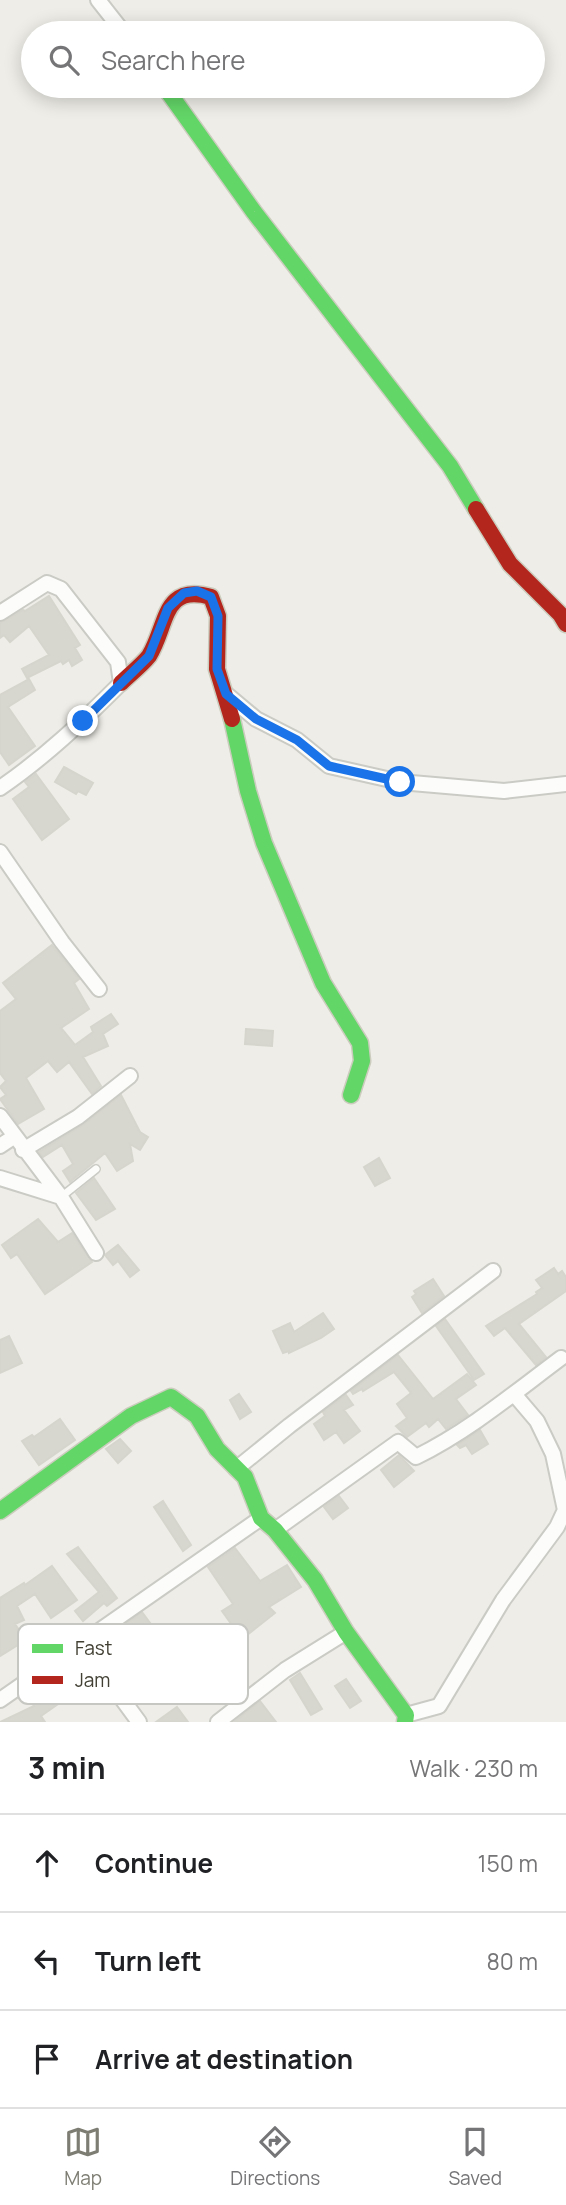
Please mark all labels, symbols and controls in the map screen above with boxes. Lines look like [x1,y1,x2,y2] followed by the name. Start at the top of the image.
[21,21,545,98] search box
[45,41,83,79] icon: search
[101,42,246,78] text: Search here
[67,705,98,736] route end
[384,766,415,797] route start
[18,1624,248,1704] legend
[75,1635,112,1661] text: Fast
[75,1667,110,1693] text: Jam
[28,1747,106,1788] text: 3 min
[410,1752,538,1784] text: Walk · 230 m
[28,1844,66,1882] icon: ahead
[95,1845,213,1881] text: Continue
[478,1847,538,1879] text: 150 m
[28,1942,66,1980] icon: left
[95,1943,202,1979] text: Turn left
[487,1945,538,1977] text: 80 m
[28,2040,66,2078] icon: arrive
[95,2041,353,2077] text: Arrive at destination
[64,2123,102,2191] tab: Map
[230,2123,320,2191] tab: Directions
[448,2123,502,2191] tab: Saved

